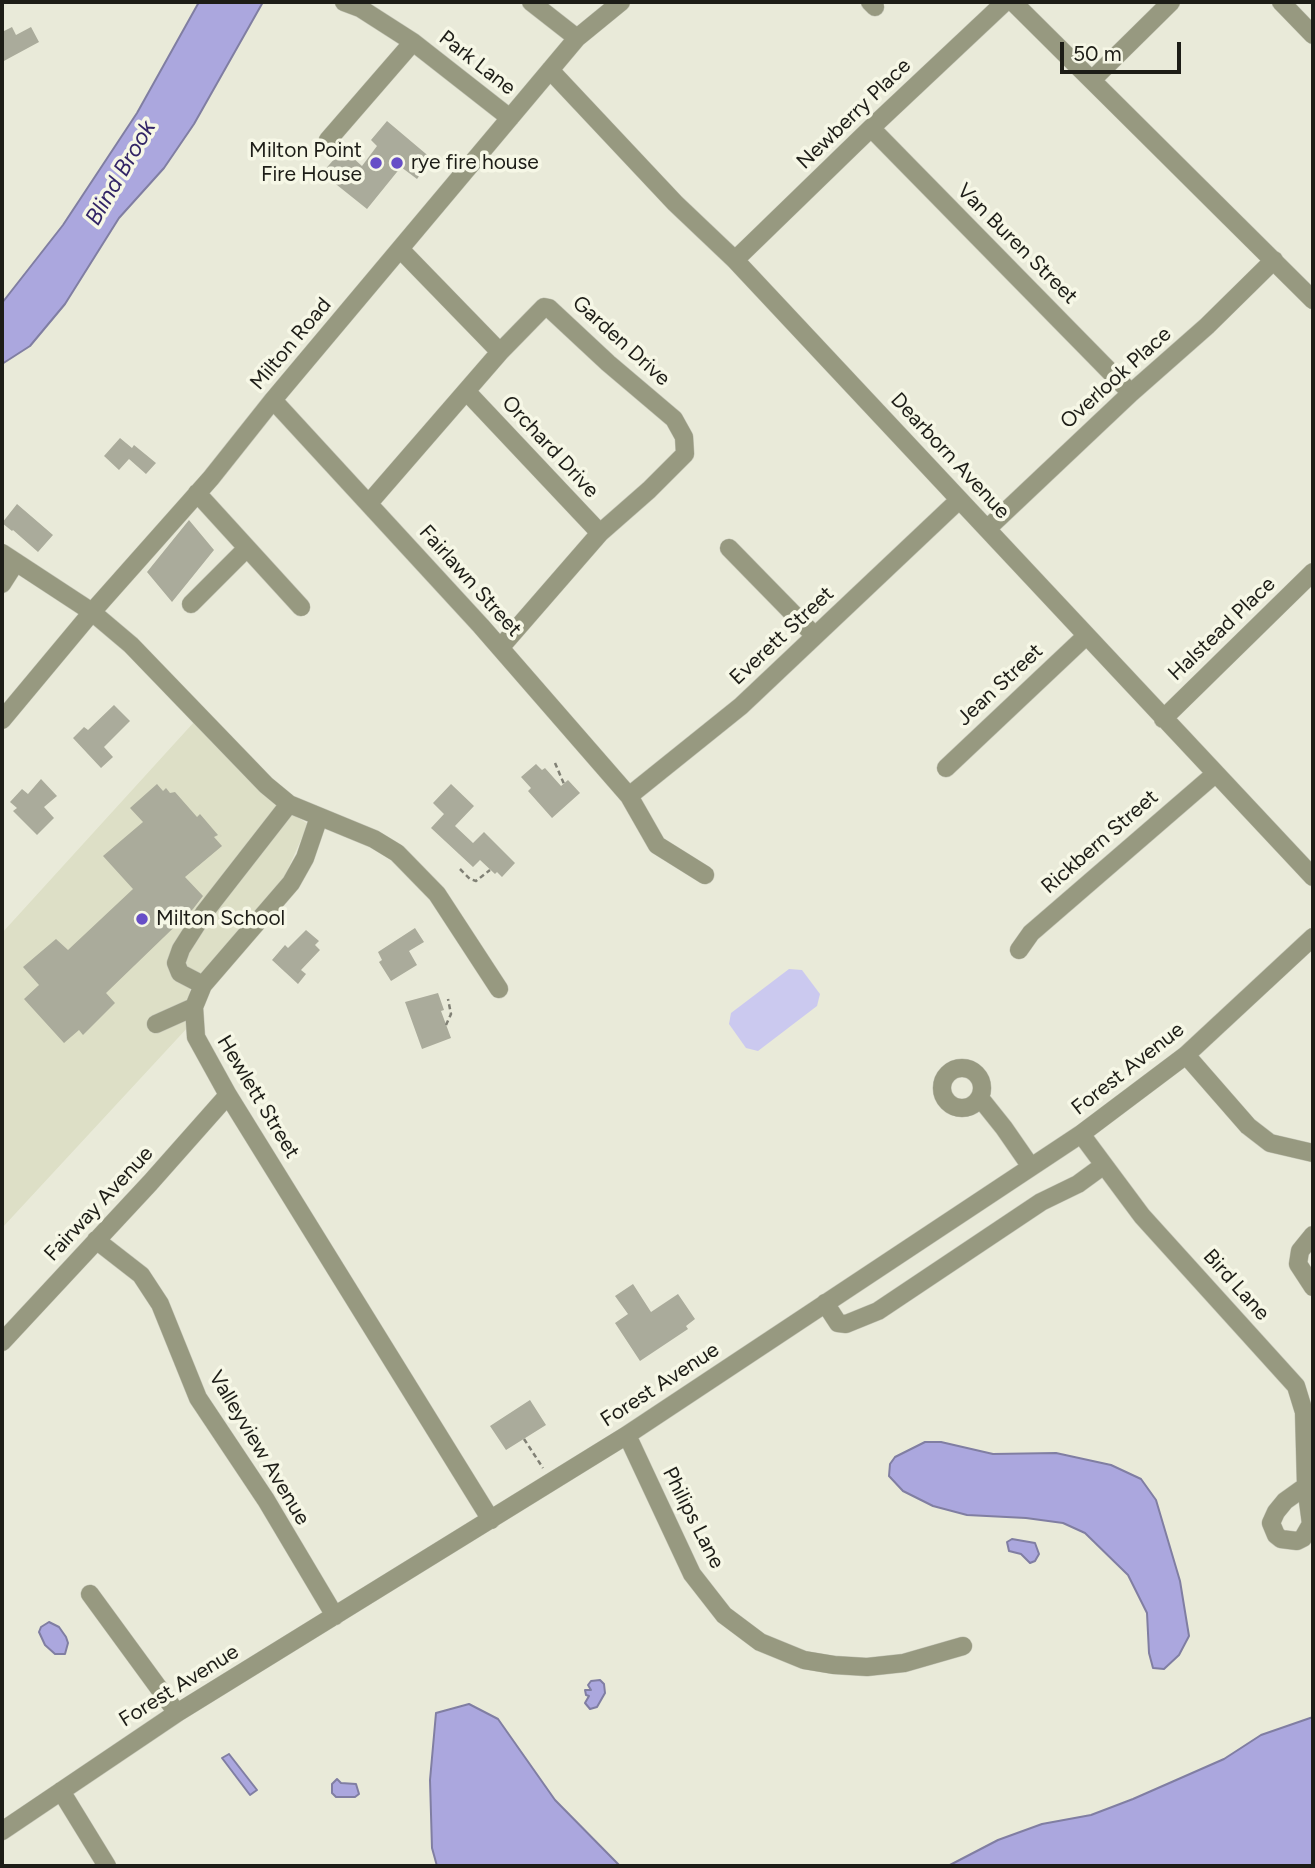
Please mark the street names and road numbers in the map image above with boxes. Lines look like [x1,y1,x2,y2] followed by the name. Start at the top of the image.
[434,25,520,101] street label: Park Lane
[792,53,916,175] street label: Newberry Place
[951,178,1083,310] street label: Van Buren Street
[567,290,675,392] street label: Garden Drive
[245,293,337,395] street label: Milton Road
[1055,322,1177,434] street label: Overlook Place
[885,388,1015,524] street label: Dearborn Avenue
[496,391,604,503] street label: Orchard Drive
[413,520,527,642] street label: Fairlawn Street
[1163,572,1281,686] street label: Halstead Place
[725,581,839,691] street label: Everett Street
[952,639,1048,731] street label: Jean Street
[1037,785,1163,899] street label: Rickbern Street
[1067,1017,1189,1121] street label: Forest Avenue
[211,1031,305,1163] street label: Hewlett Street
[39,1141,159,1267] street label: Fairway Avenue
[1197,1244,1275,1326] street label: Bird Lane
[596,1337,724,1433] street label: Forest Avenue
[203,1366,315,1530] street label: Valleyview Avenue
[657,1463,729,1573] street label: Philips Lane
[115,1639,243,1733] street label: Forest Avenue

